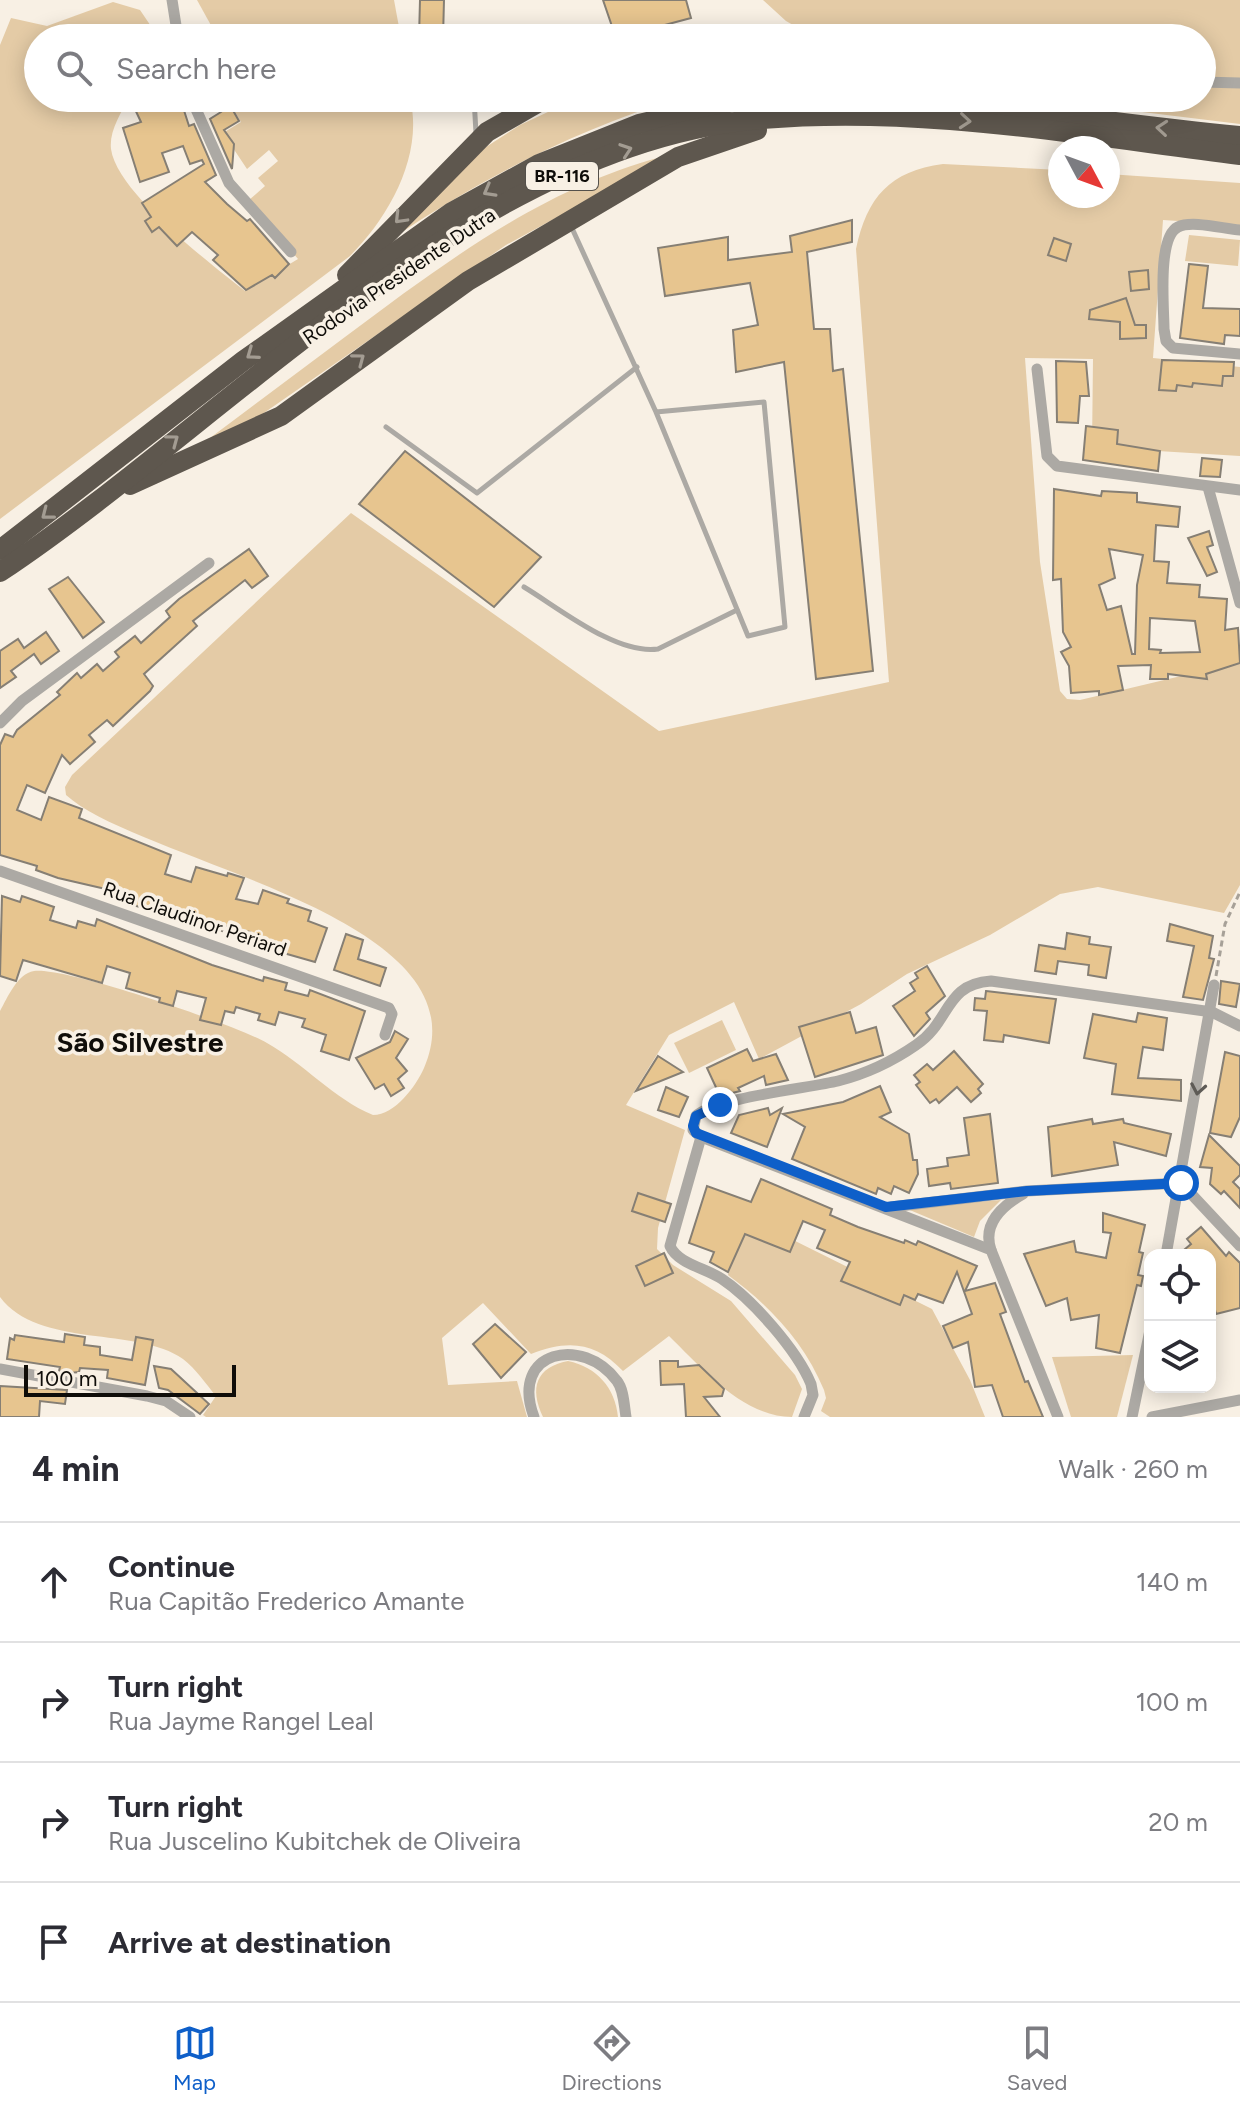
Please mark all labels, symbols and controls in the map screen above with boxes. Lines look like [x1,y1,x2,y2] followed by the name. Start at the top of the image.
[24,24,1216,112] search box
[52,46,96,90] icon: search
[116,50,276,87] text: Search here
[959,113,972,130] one-way arrow
[1155,120,1168,137] one-way arrow
[1048,136,1120,208] north arrow
[619,143,632,159] one-way arrow
[526,162,598,190] road number: BR-116
[483,181,498,197] one-way arrow
[298,203,500,349] street label: Rodovia Presidente Dutra
[395,209,409,223] one-way arrow
[246,345,261,359] one-way arrow
[350,355,365,369] one-way arrow
[165,436,179,450] one-way arrow
[41,505,56,519] one-way arrow
[100,876,290,962] street label: Rua Claudinor Periard
[57,1025,224,1059] district label: São Silvestre
[1191,1082,1208,1096] one-way arrow
[702,1087,738,1123] route end
[1163,1165,1199,1201] route start
[1144,1249,1216,1393] map controls
[1144,1249,1216,1321] button: locate
[1144,1321,1216,1393] button: layers
[24,1361,236,1397] scale bar
[36,1365,97,1392] text: 100 m
[32,1449,119,1490] text: 4 min
[1059,1453,1208,1485] text: Walk · 260 m
[108,1548,235,1585] text: Continue
[32,1560,76,1604] icon: ahead
[1136,1566,1208,1598] text: 140 m
[108,1585,465,1617] text: Rua Capitão Frederico Amante
[108,1668,243,1705] text: Turn right
[32,1680,76,1724] icon: right
[1135,1686,1208,1718] text: 100 m
[108,1705,374,1737] text: Rua Jayme Rangel Leal
[108,1788,243,1825] text: Turn right
[32,1800,76,1844] icon: right
[1148,1806,1208,1838] text: 20 m
[108,1825,521,1857] text: Rua Juscelino Kubitchek de Oliveira
[32,1920,76,1964] icon: arrive
[108,1924,391,1961] text: Arrive at destination
[173,2021,217,2096] tab: Map
[562,2021,662,2096] tab: Directions
[1007,2021,1067,2096] tab: Saved

